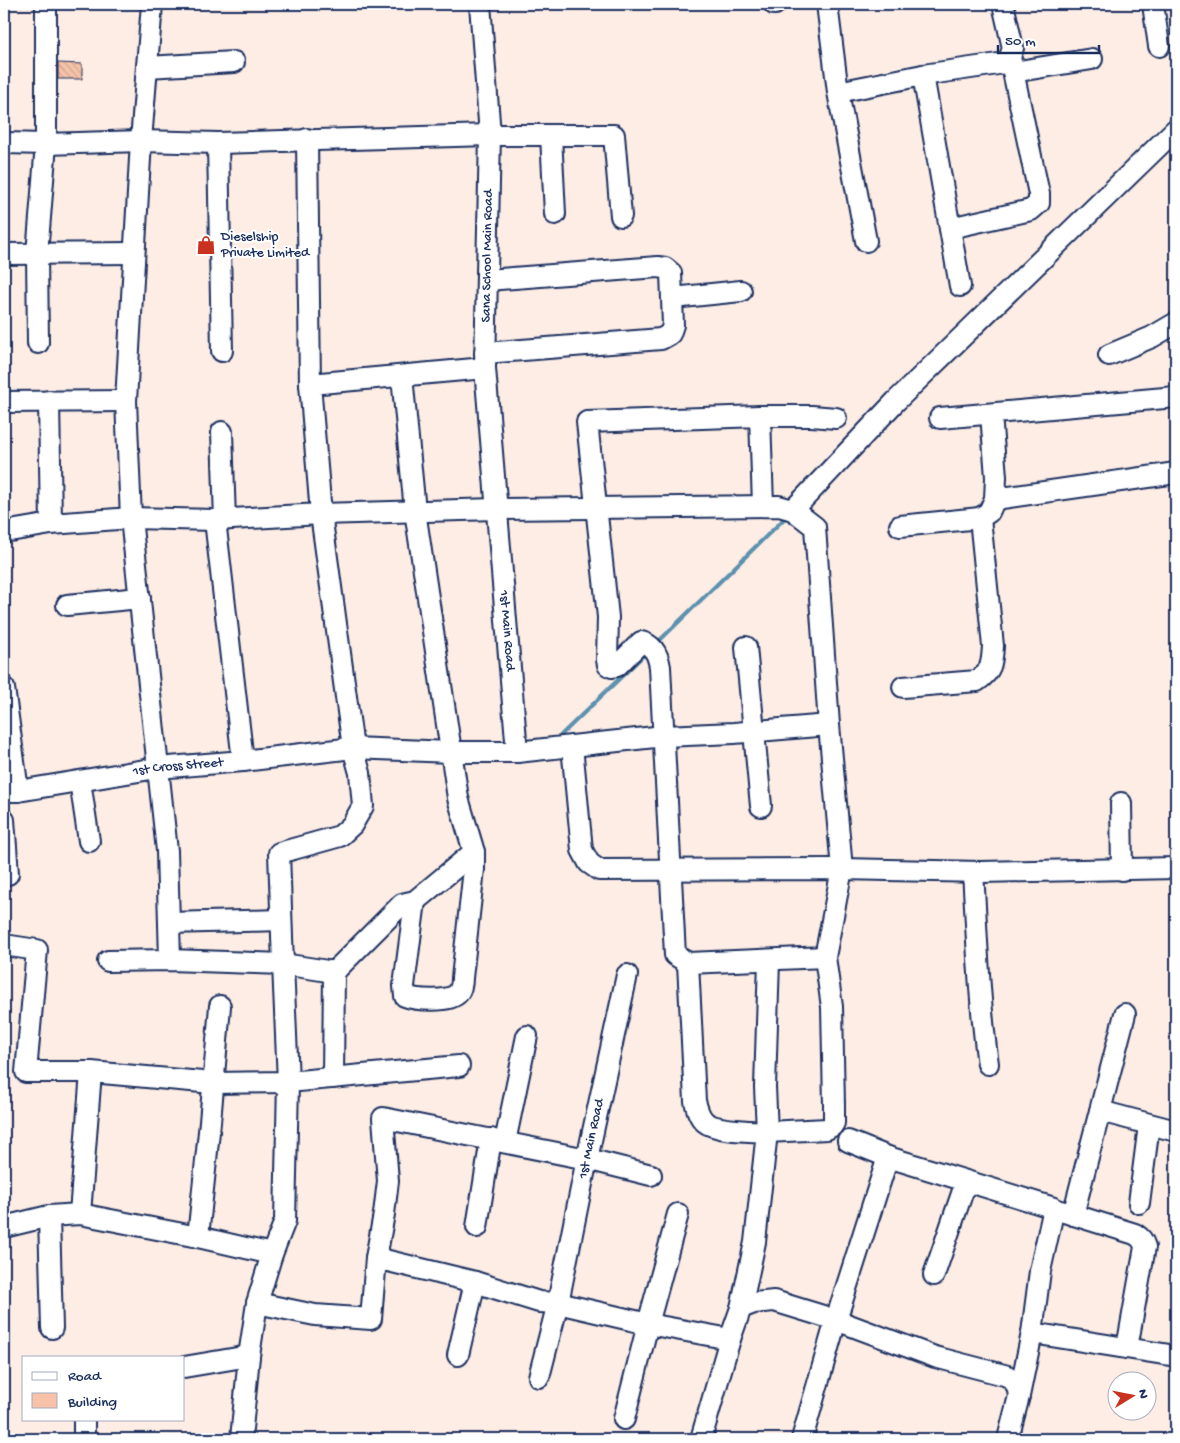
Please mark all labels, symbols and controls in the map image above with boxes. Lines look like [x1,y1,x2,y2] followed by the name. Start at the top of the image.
[998,22,1099,54] scale bar
[1005,33,1036,51] text: 50 m
[478,188,498,323] street label: Sana School Main Road
[220,229,311,262] place label: Dieselship Private Limited
[195,234,217,256] shop icon: Dieselship Private Limited
[495,589,519,674] street label: 1st Main Road
[131,754,225,781] street label: 1st Cross Street
[575,1096,609,1181] street label: 1st Main Road
[22,1356,185,1420] legend
[68,1368,102,1386] text: Road
[1108,1370,1158,1420] north arrow
[1133,1388,1152,1400] text: N
[67,1394,117,1412] text: Building

